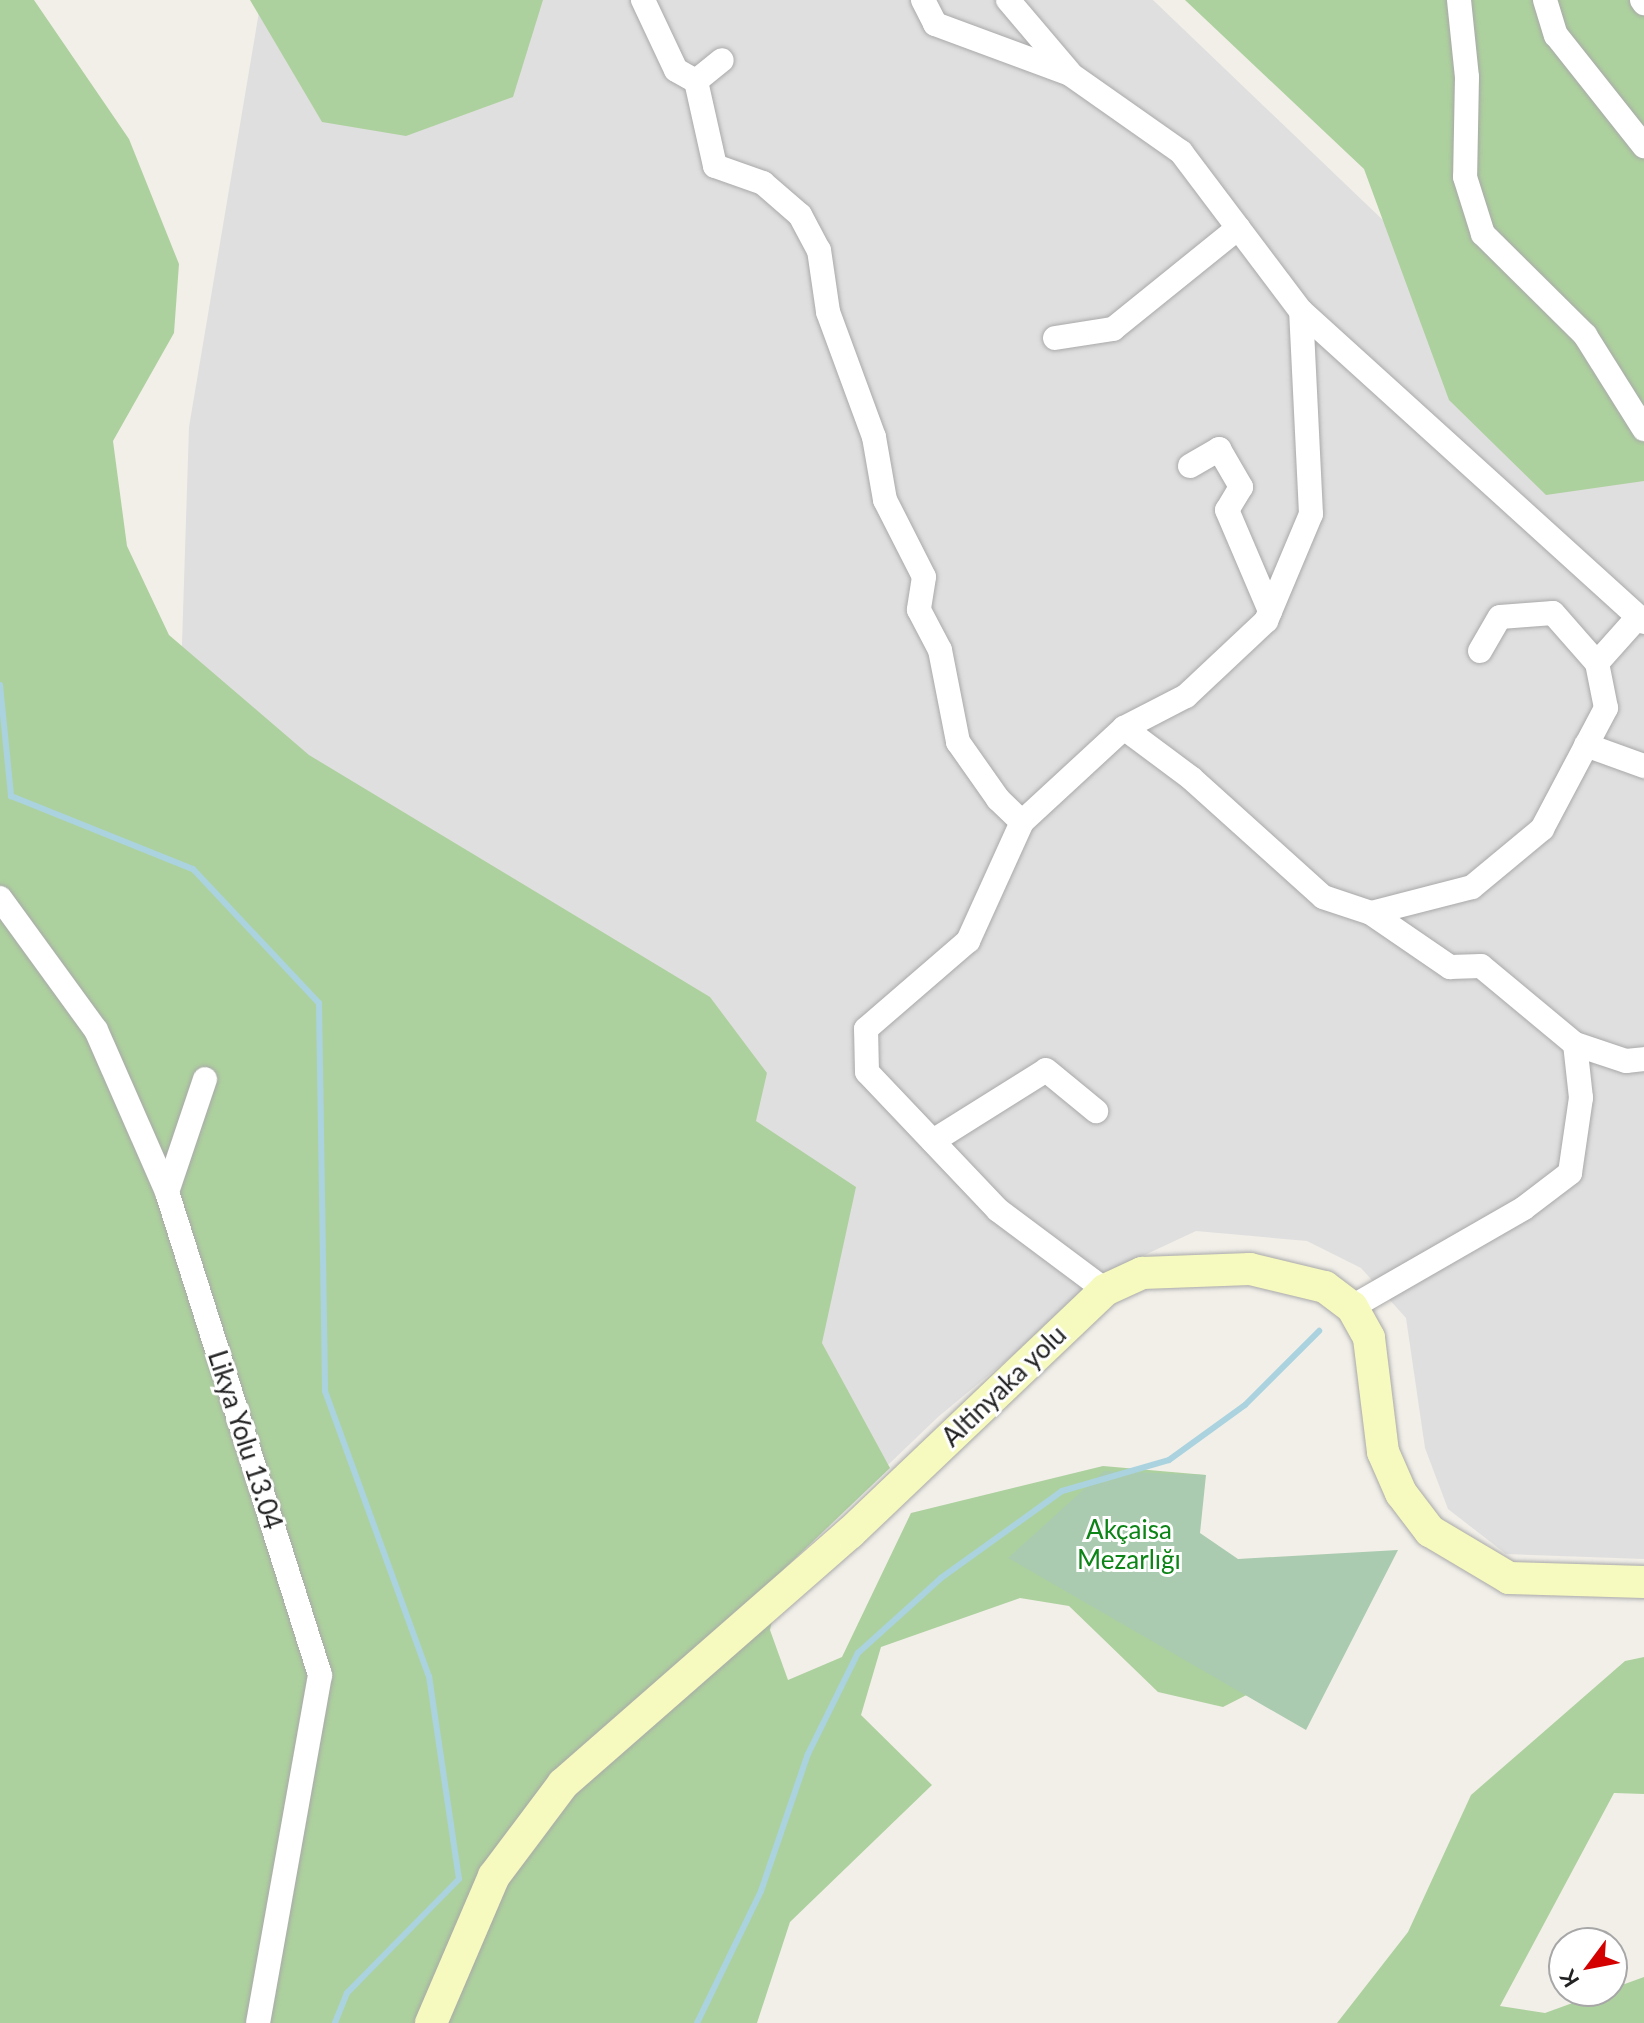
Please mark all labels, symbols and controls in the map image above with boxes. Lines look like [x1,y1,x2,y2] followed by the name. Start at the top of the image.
[935,1319,1073,1453] street label: Altinyaka yolu
[201,1346,289,1534] street label: Likya Yolu 13.04
[1077,1514,1181,1576] park label: Akçaisa Mezarlığı
[1548,1927,1628,2007] north arrow
[1553,1965,1584,1992] text: K

